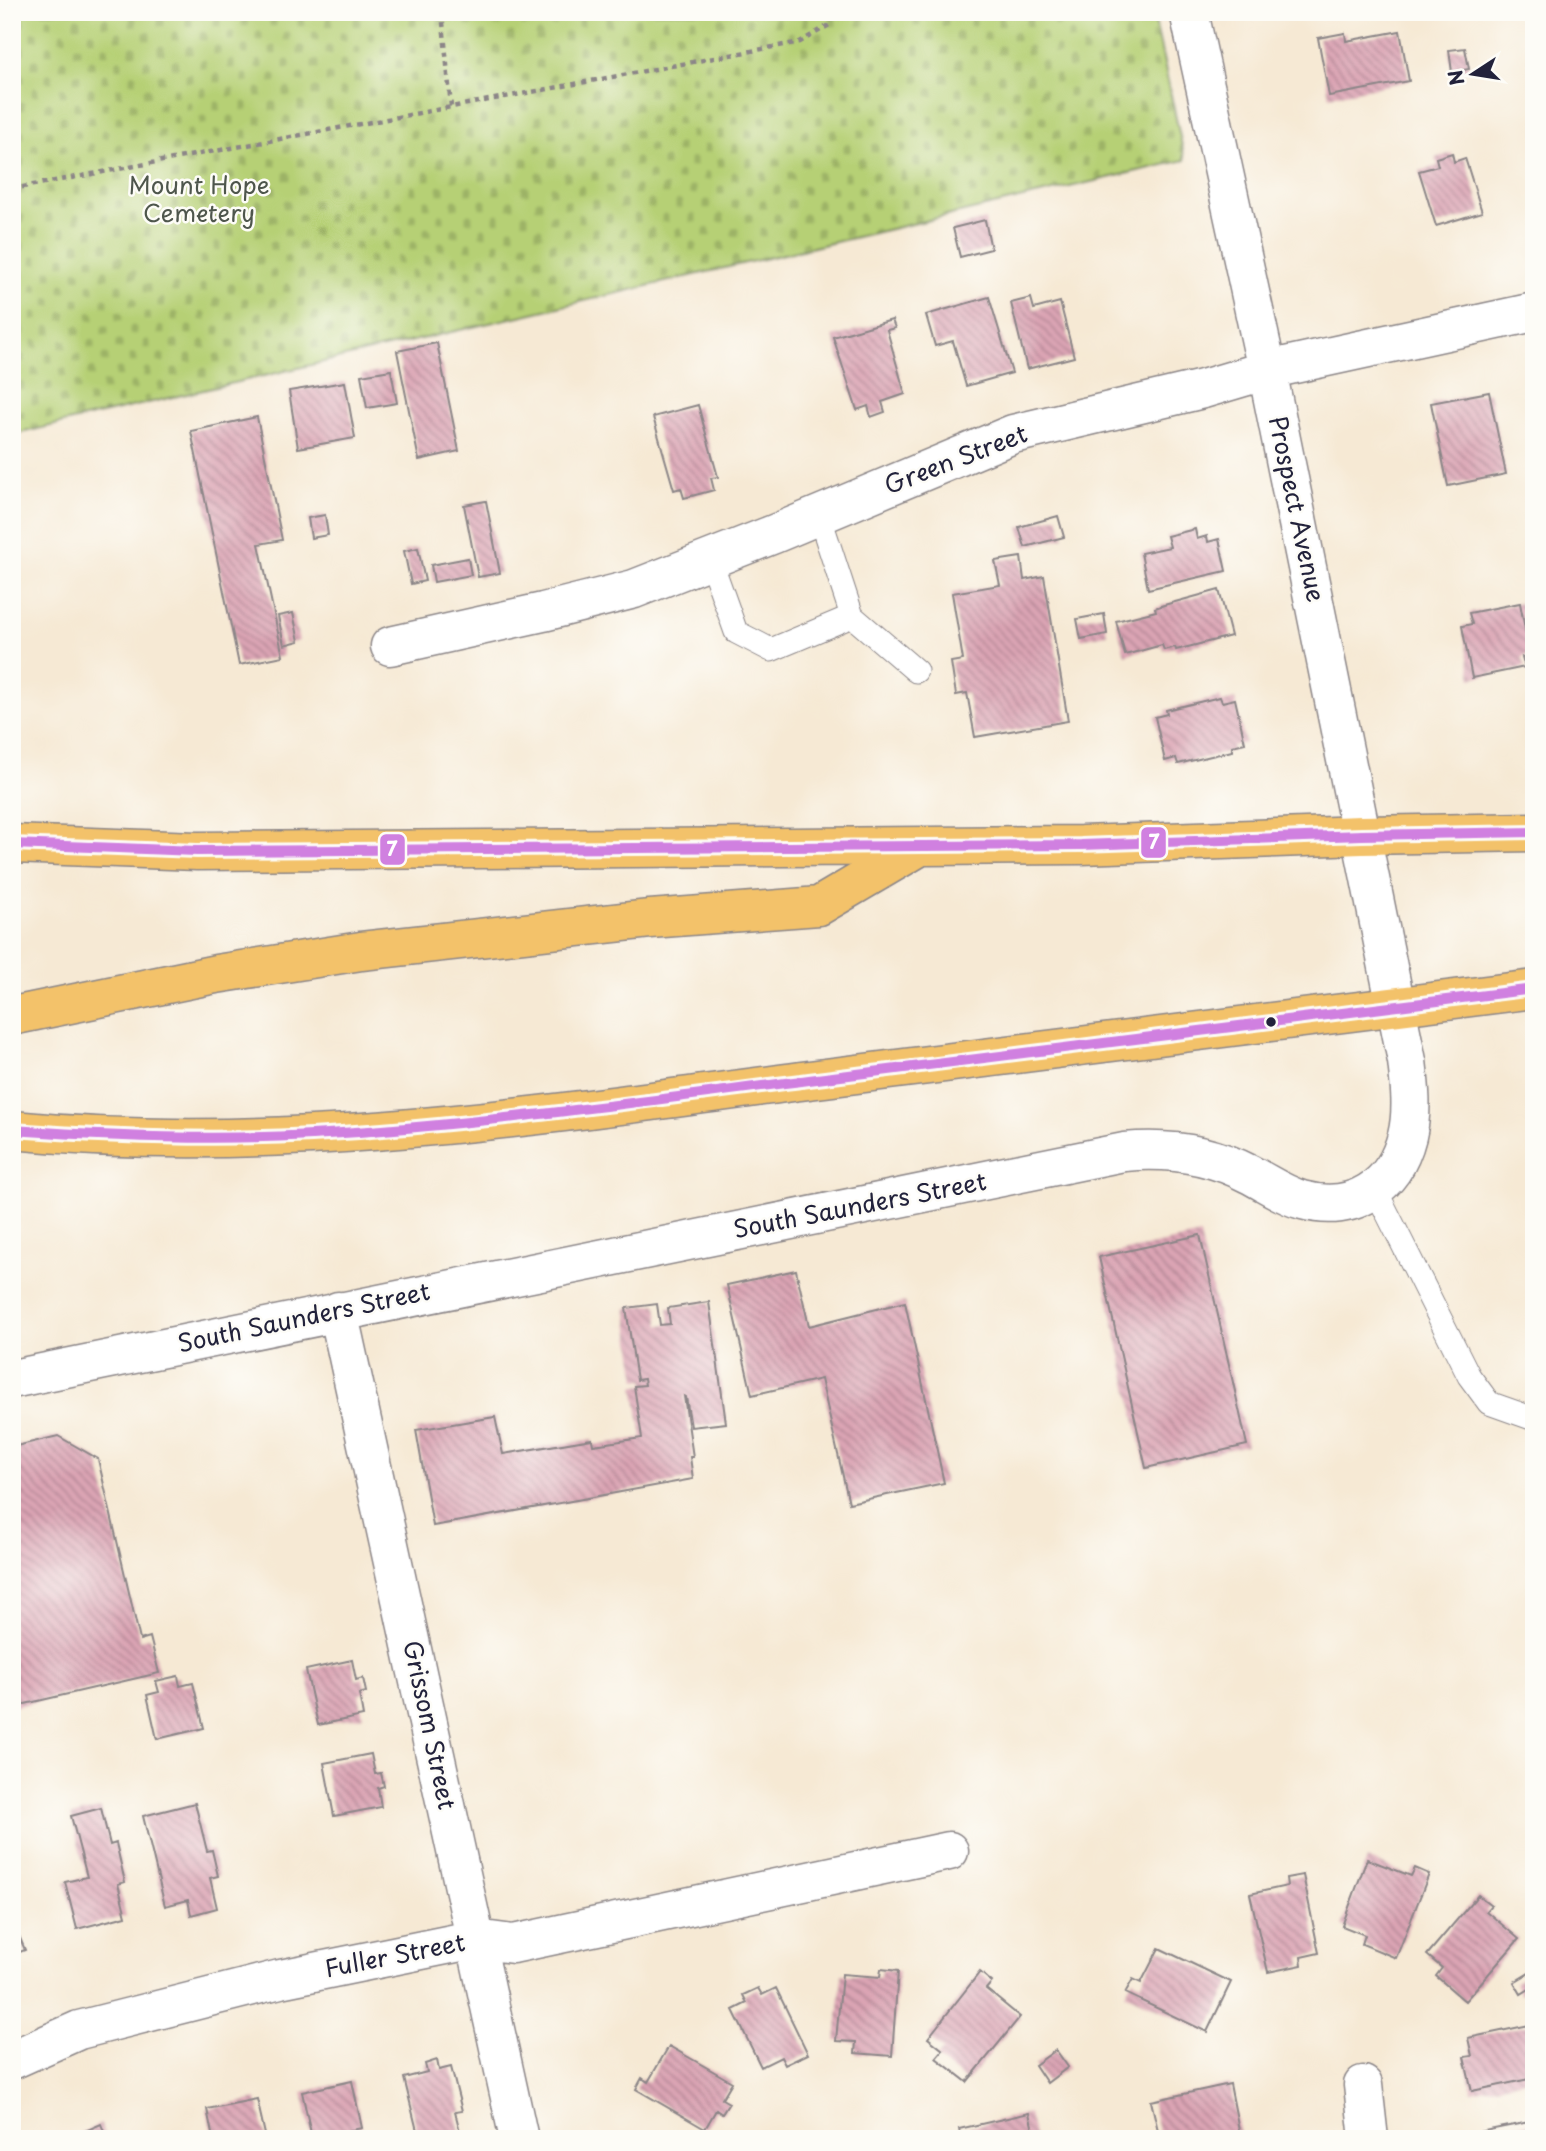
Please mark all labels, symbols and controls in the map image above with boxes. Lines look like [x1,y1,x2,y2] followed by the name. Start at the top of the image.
[1438,38,1508,108] north arrow
[1440,67,1471,88] text: N
[129,166,269,230] park label: Mount Hope Cemetery
[1261,412,1335,605] street label: Prospect Avenue
[879,414,1032,502] street label: Green Street
[1140,826,1167,859] line badge: 7
[1149,827,1160,855] text: 7
[379,833,406,866] line badge: 7
[387,834,398,862] text: 7
[1264,1015,1278,1029] unlabelled marker
[730,1162,989,1246] street label: South Saunders Street
[174,1272,433,1360] street label: South Saunders Street
[395,1637,466,1812] street label: Grissom Street
[321,1923,468,1985] street label: Fuller Street

